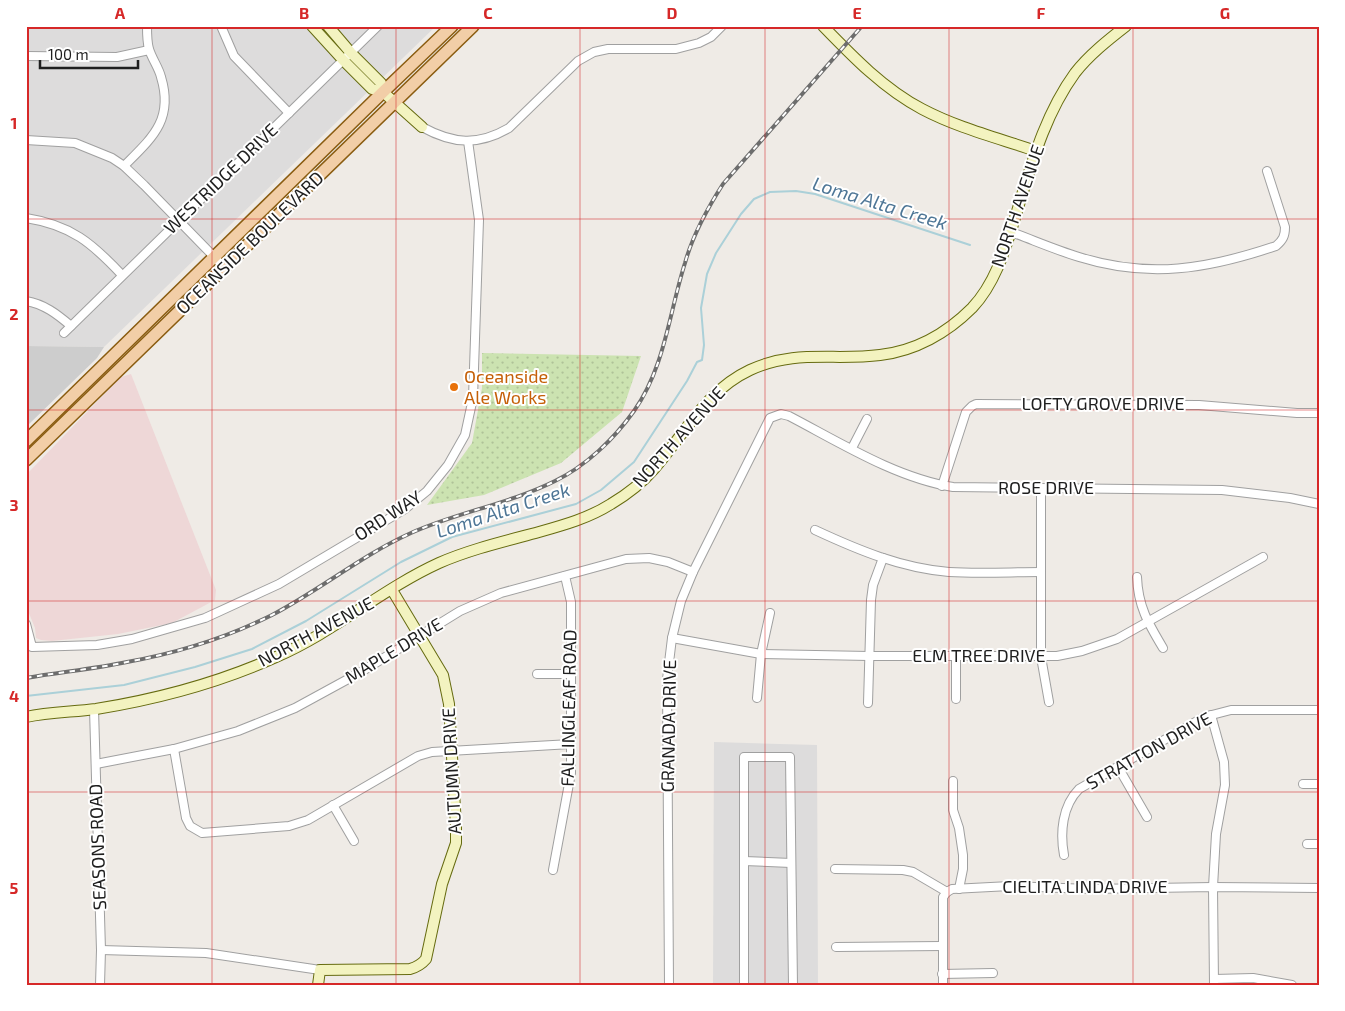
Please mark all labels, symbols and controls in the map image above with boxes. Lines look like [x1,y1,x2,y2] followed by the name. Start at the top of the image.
[115,3,126,22] text: A
[299,3,309,22] text: B
[483,3,493,22] text: C
[667,3,678,22] text: D
[852,3,862,22] text: E
[1037,3,1046,22] text: F
[1220,3,1230,22] text: G
[40,38,138,70] scale bar
[48,45,89,63] text: 100 m
[11,113,17,132] text: 1
[159,118,282,238] street label: WESTRIDGE DRIVE
[986,142,1048,270] street label: NORTH AVENUE
[171,166,328,318] street label: OCEANSIDE BOULEVARD
[810,171,950,234] water label: Loma Alta Creek
[9,304,19,323] text: 2
[464,365,548,408] place label: Oceanside Ale Works
[448,381,460,393] marker: Oceanside Ale Works
[627,381,729,491] street label: NORTH AVENUE
[1021,392,1185,414] street label: LOFTY GROVE DRIVE
[998,476,1094,498] street label: ROSE DRIVE
[433,477,573,542] water label: Loma Alta Creek
[350,485,426,545] street label: ORD WAY
[9,495,19,514] text: 3
[254,591,377,671] street label: NORTH AVENUE
[341,612,446,688] street label: MAPLE DRIVE
[556,629,580,787] street label: FALLINGLEAF ROAD
[912,644,1046,666] street label: ELM TREE DRIVE
[656,659,680,793] street label: GRANADA DRIVE
[9,686,19,705] text: 4
[437,707,465,835] street label: AUTUMN DRIVE
[1082,707,1215,794] street label: STRATTON DRIVE
[84,783,110,911] street label: SEASONS ROAD
[1002,875,1168,897] street label: CIELITA LINDA DRIVE
[10,878,19,897] text: 5

